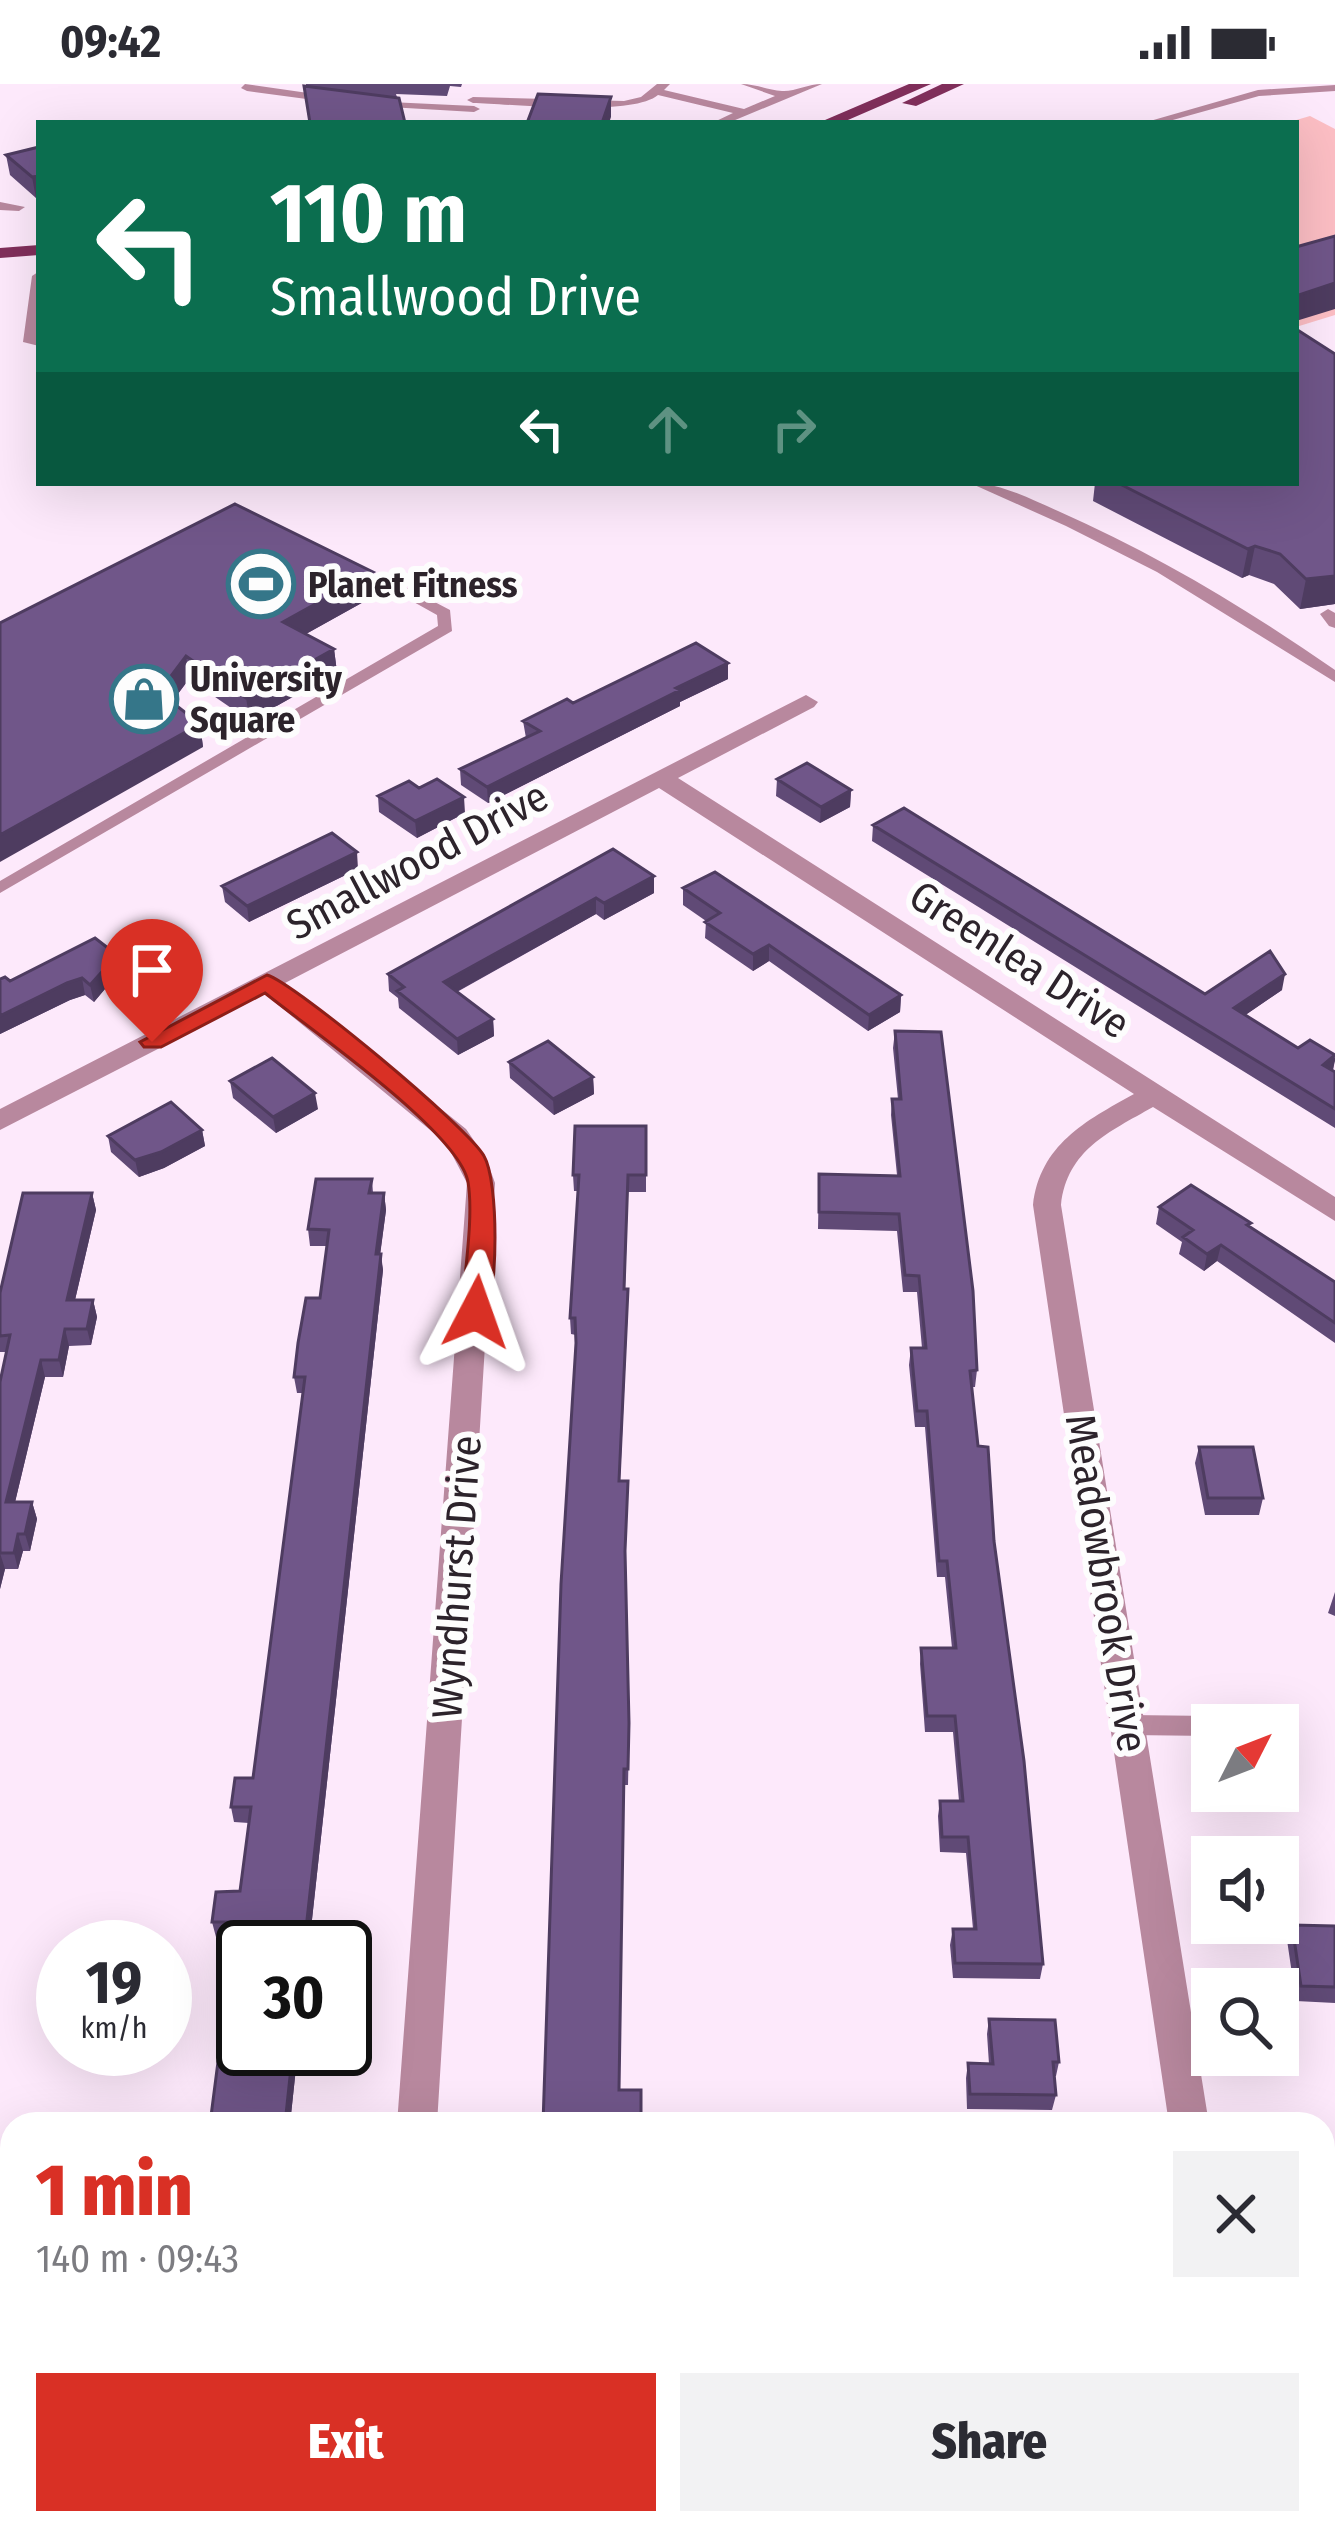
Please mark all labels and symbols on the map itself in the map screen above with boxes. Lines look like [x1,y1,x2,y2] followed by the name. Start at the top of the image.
[226,549,296,619] sports icon: Planet Fitness
[308,563,518,607] place label: Planet Fitness
[190,657,343,742] place label: University Square
[109,664,179,734] shop icon: University Square
[278,771,557,951] street label: Smallwood Drive
[900,870,1139,1049] street label: Greenlea Drive
[101,919,203,1042] pin
[413,1249,539,1375] position arrow
[1055,1411,1157,1756] street label: Meadowbrook Drive
[422,1434,492,1720] street label: Wyndhurst Drive
[1191,1704,1299,1812] north arrow
[216,1920,372,2076] speed limit sign: 30

